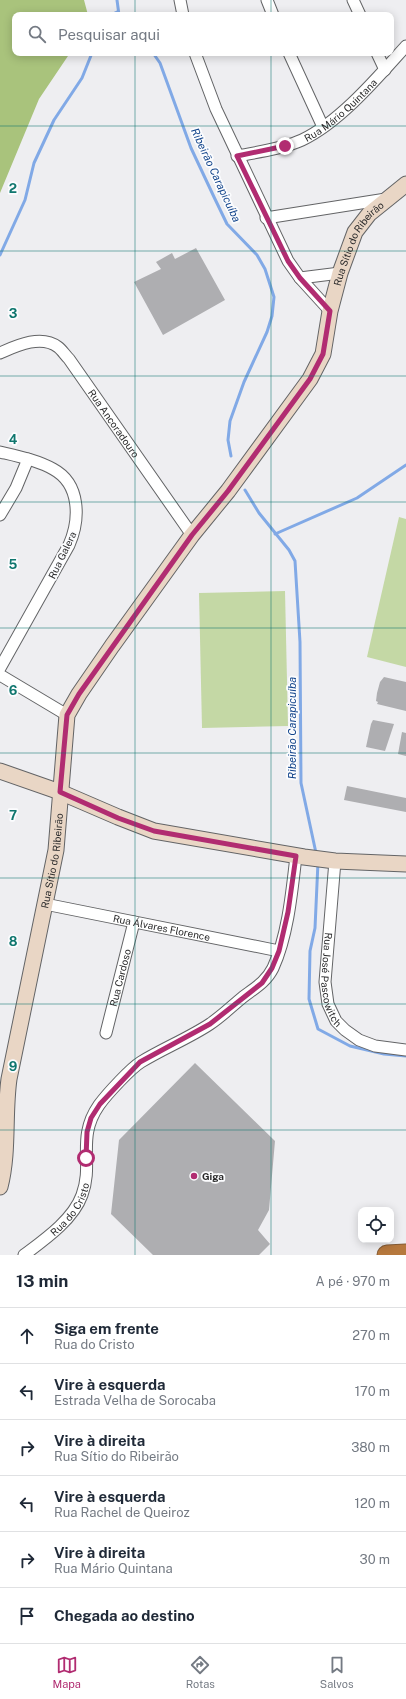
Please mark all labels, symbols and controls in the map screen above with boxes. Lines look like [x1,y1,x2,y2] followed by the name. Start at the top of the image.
[12,12,394,56] search box
[26,23,48,45] icon: search
[58,26,160,43] text: Pesquisar aqui
[302,76,379,144] street label: Rua Mário Quintana
[189,126,243,224] water label: Ribeirão Carapicuíba
[276,137,294,155] route end
[9,181,17,196] text: 2
[331,198,386,287] street label: Rua Sítio do Ribeirão
[9,306,18,321] text: 3
[86,387,142,460] street label: Rua Ancoradouro
[9,432,18,447] text: 4
[45,529,79,581] street label: Rua Galera
[9,557,18,572] text: 5
[286,677,298,779] water label: Ribeirão Carapicuíba
[9,683,18,698] text: 6
[9,808,17,823] text: 7
[38,812,65,909] street label: Rua Sítio do Ribeirão
[112,912,212,943] street label: Rua Álvares Florence
[319,932,344,1029] street label: Rua José Pascowitch
[9,934,18,949] text: 8
[107,947,133,1008] street label: Rua Cardoso
[9,1059,17,1074] text: 9
[77,1149,95,1167] route start
[202,1170,224,1182] place label: Giga
[189,1171,199,1181] marker: Giga
[48,1181,91,1238] street label: Rua do Cristo
[358,1207,394,1243] map controls
[358,1207,394,1243] button: locate
[16,1271,68,1291] text: 13 min
[316,1274,390,1289] text: A pé · 970 m
[54,1320,159,1337] text: Siga em frente
[16,1325,38,1347] icon: ahead
[352,1328,390,1343] text: 270 m
[54,1337,135,1352] text: Rua do Cristo
[54,1376,166,1393] text: Vire à esquerda
[16,1381,38,1403] icon: left
[355,1384,390,1399] text: 170 m
[54,1393,216,1408] text: Estrada Velha de Sorocaba
[54,1432,145,1449] text: Vire à direita
[16,1437,38,1459] icon: right
[351,1440,390,1455] text: 380 m
[54,1449,179,1464] text: Rua Sítio do Ribeirão
[54,1488,166,1505] text: Vire à esquerda
[16,1493,38,1515] icon: left
[355,1496,390,1511] text: 120 m
[54,1505,190,1520] text: Rua Rachel de Queiroz
[54,1544,145,1561] text: Vire à direita
[16,1549,38,1571] icon: right
[360,1552,390,1567] text: 30 m
[54,1561,173,1576] text: Rua Mário Quintana
[16,1605,38,1627] icon: arrive
[54,1607,195,1624] text: Chegada ao destino
[52,1654,81,1690] tab: Mapa
[186,1654,215,1690] tab: Rotas
[320,1654,354,1690] tab: Salvos

